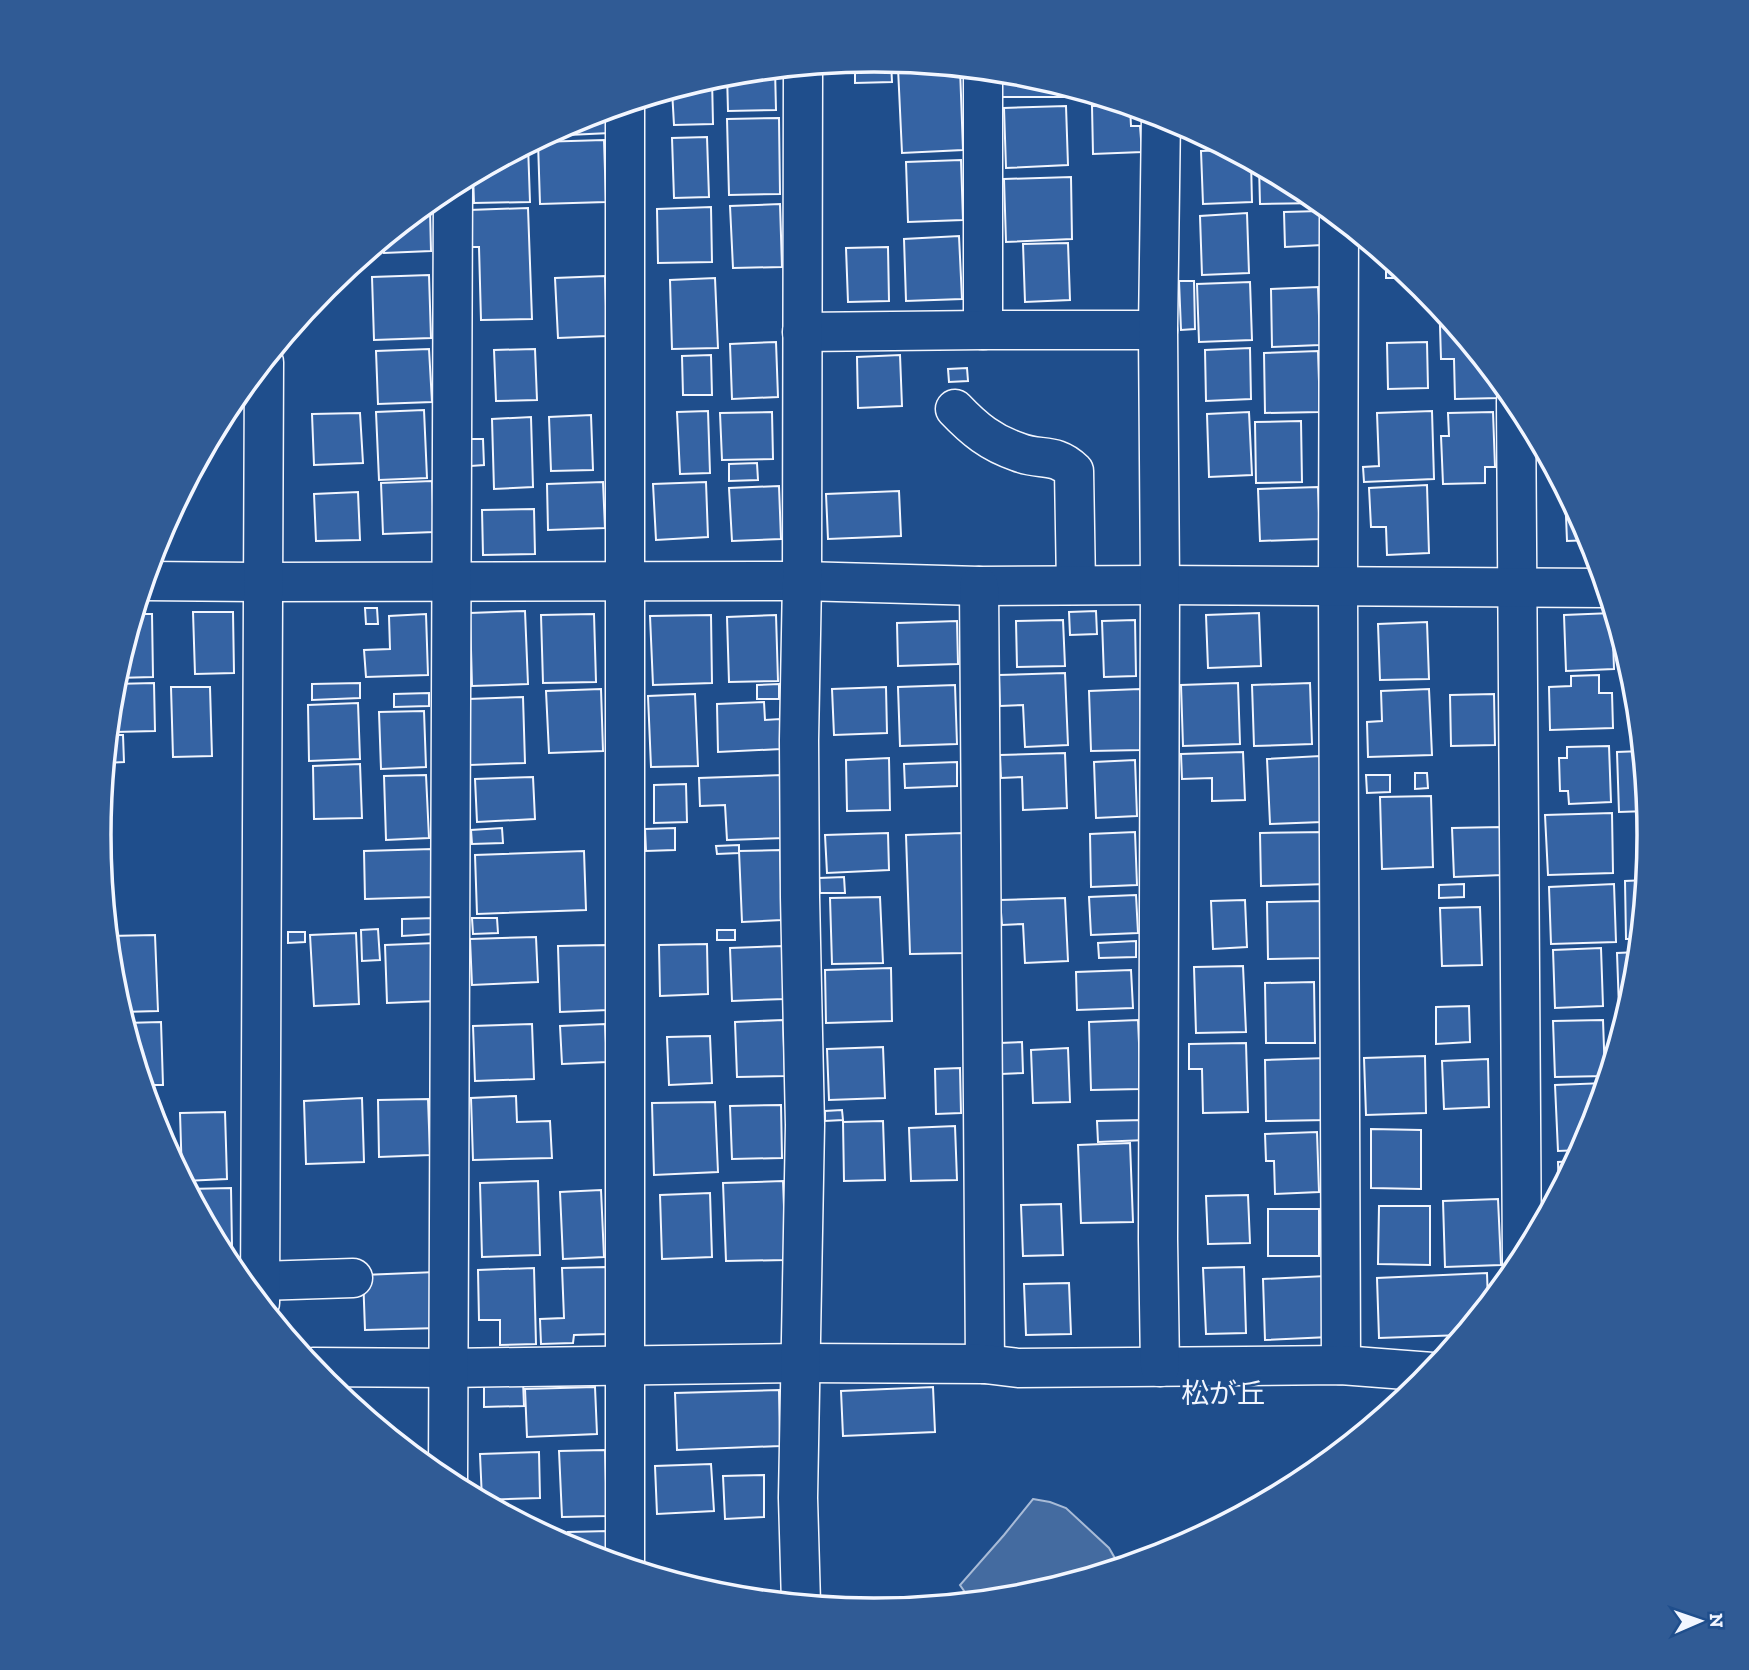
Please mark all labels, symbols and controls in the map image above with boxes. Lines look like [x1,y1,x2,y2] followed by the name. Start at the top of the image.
[1181,1377,1265,1410] district label: 松が丘
[1665,1586,1735,1656] north arrow
[1705,1613,1728,1628] text: N

